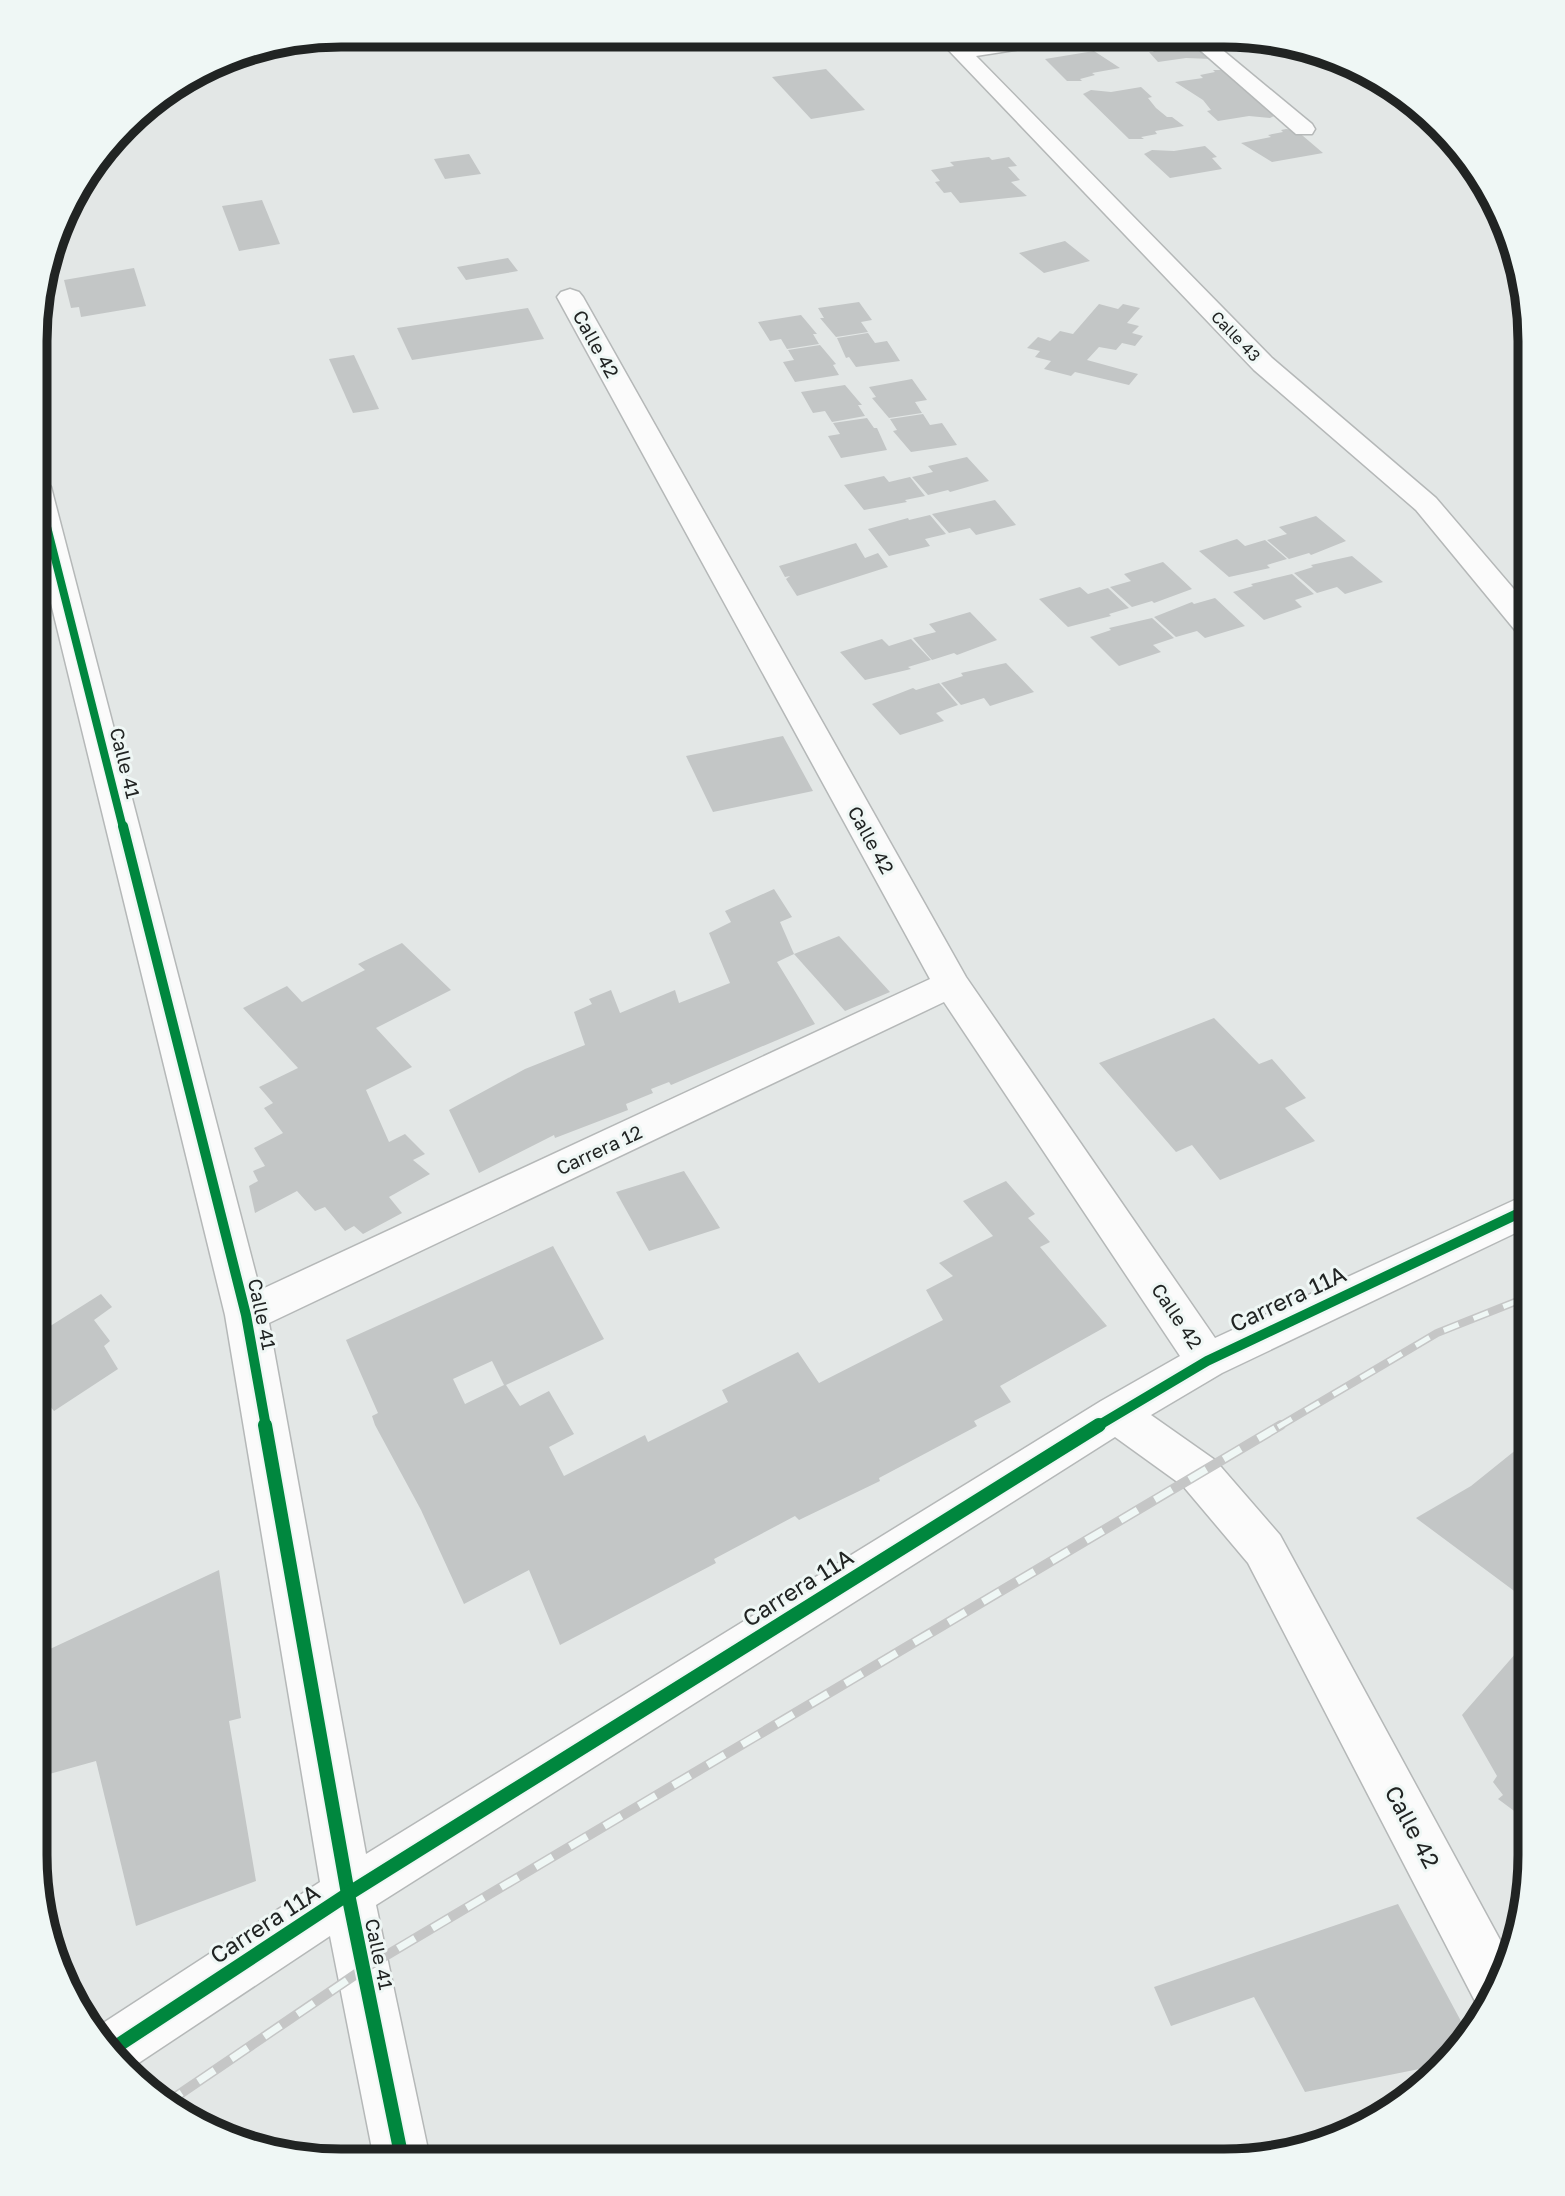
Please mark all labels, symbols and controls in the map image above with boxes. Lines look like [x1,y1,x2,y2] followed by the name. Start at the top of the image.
[568,306,624,382] street label: Calle 42
[1207,307,1265,365] street label: Calle 43
[106,725,145,801] street label: Calle 41
[843,802,899,878] street label: Calle 42
[552,1120,645,1179] street label: Carrera 12
[1225,1259,1350,1337] street label: Carrera 11A
[244,1276,281,1352] street label: Calle 41
[1147,1279,1208,1353] street label: Calle 42
[737,1542,858,1632] street label: Carrera 11A
[1379,1780,1446,1873] street label: Calle 42
[204,1877,324,1969] street label: Carrera 11A
[361,1916,398,1992] street label: Calle 41

